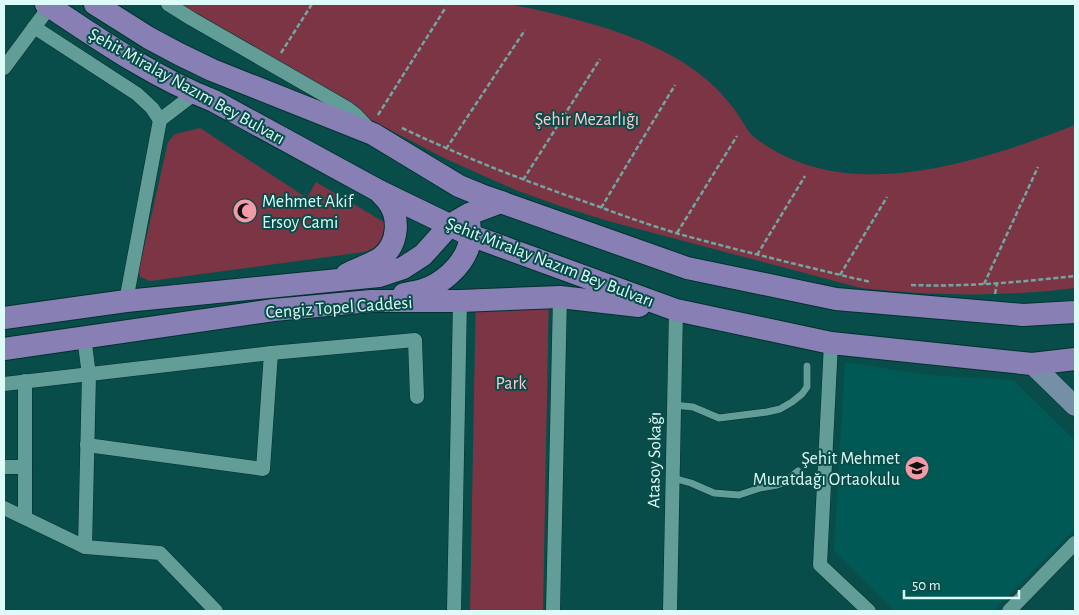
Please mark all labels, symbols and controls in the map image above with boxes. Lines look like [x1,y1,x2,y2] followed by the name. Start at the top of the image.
[85,25,288,148] street label: Şehit Miralay Nazım Bey Bulvarı
[535,111,639,129] park label: Şehir Mezarlığı
[262,193,355,232] place label: Mehmet Akif Ersoy Cami
[232,198,258,224] mosque icon: Mehmet Akif Ersoy Cami
[443,215,656,311] street label: Şehit Miralay Nazım Bey Bulvarı
[265,294,413,322] street label: Cengiz Topel Caddesi
[495,375,527,393] park label: Park
[645,412,665,508] street label: Atasoy Sokağı
[753,450,900,489] place label: Şehit Mehmet Muratdağı Ortaokulu
[904,455,930,481] school or university icon: Şehit Mehmet Muratdağı Ortaokulu
[904,568,1019,600] scale bar
[912,578,941,593] text: 50 m

